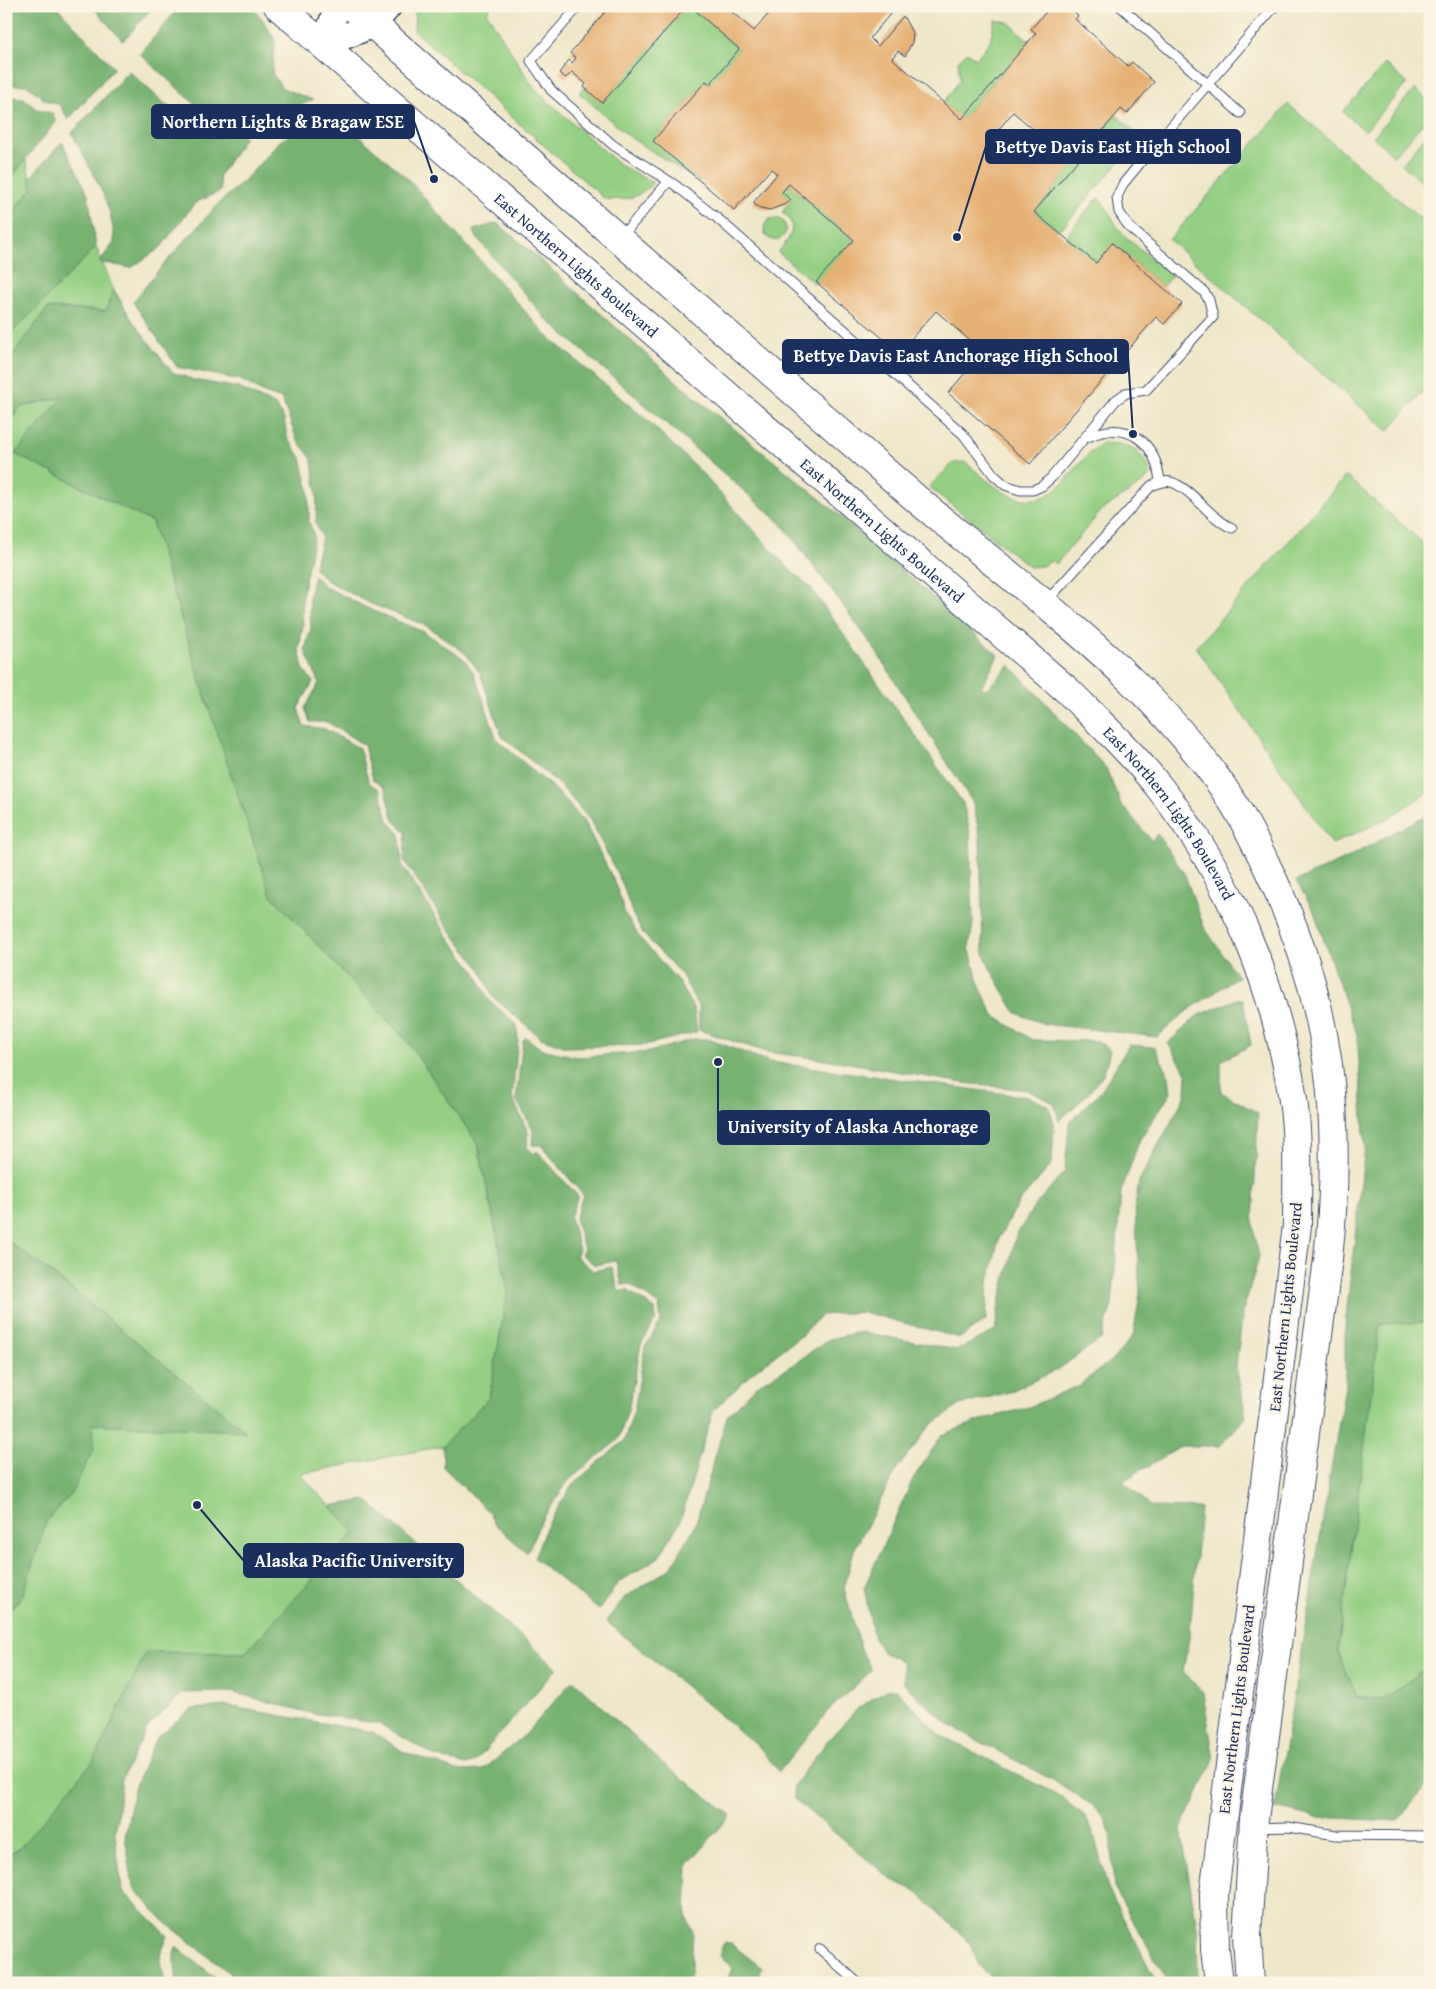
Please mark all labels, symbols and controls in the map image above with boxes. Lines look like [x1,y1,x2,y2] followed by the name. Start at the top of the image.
[152,105,414,138] callout: Northern Lights & Bragaw ESE
[162,108,404,135] text: Northern Lights & Bragaw ESE
[986,130,1240,163] callout: Bettye Davis East High School
[996,133,1231,160] text: Bettye Davis East High School
[489,187,664,343] street label: East Northern Lights Boulevard
[783,340,1128,373] callout: Bettye Davis East Anchorage High School
[794,342,1119,369] text: Bettye Davis East Anchorage High School
[795,452,970,608] street label: East Northern Lights Boulevard
[1098,721,1241,904] street label: East Northern Lights Boulevard
[718,1111,989,1144] callout: University of Alaska Anchorage
[728,1113,979,1140] text: University of Alaska Anchorage
[1262,1201,1308,1413] street label: East Northern Lights Boulevard
[244,1544,463,1577] callout: Alaska Pacific University
[255,1547,454,1574] text: Alaska Pacific University
[1211,1603,1261,1815] street label: East Northern Lights Boulevard

